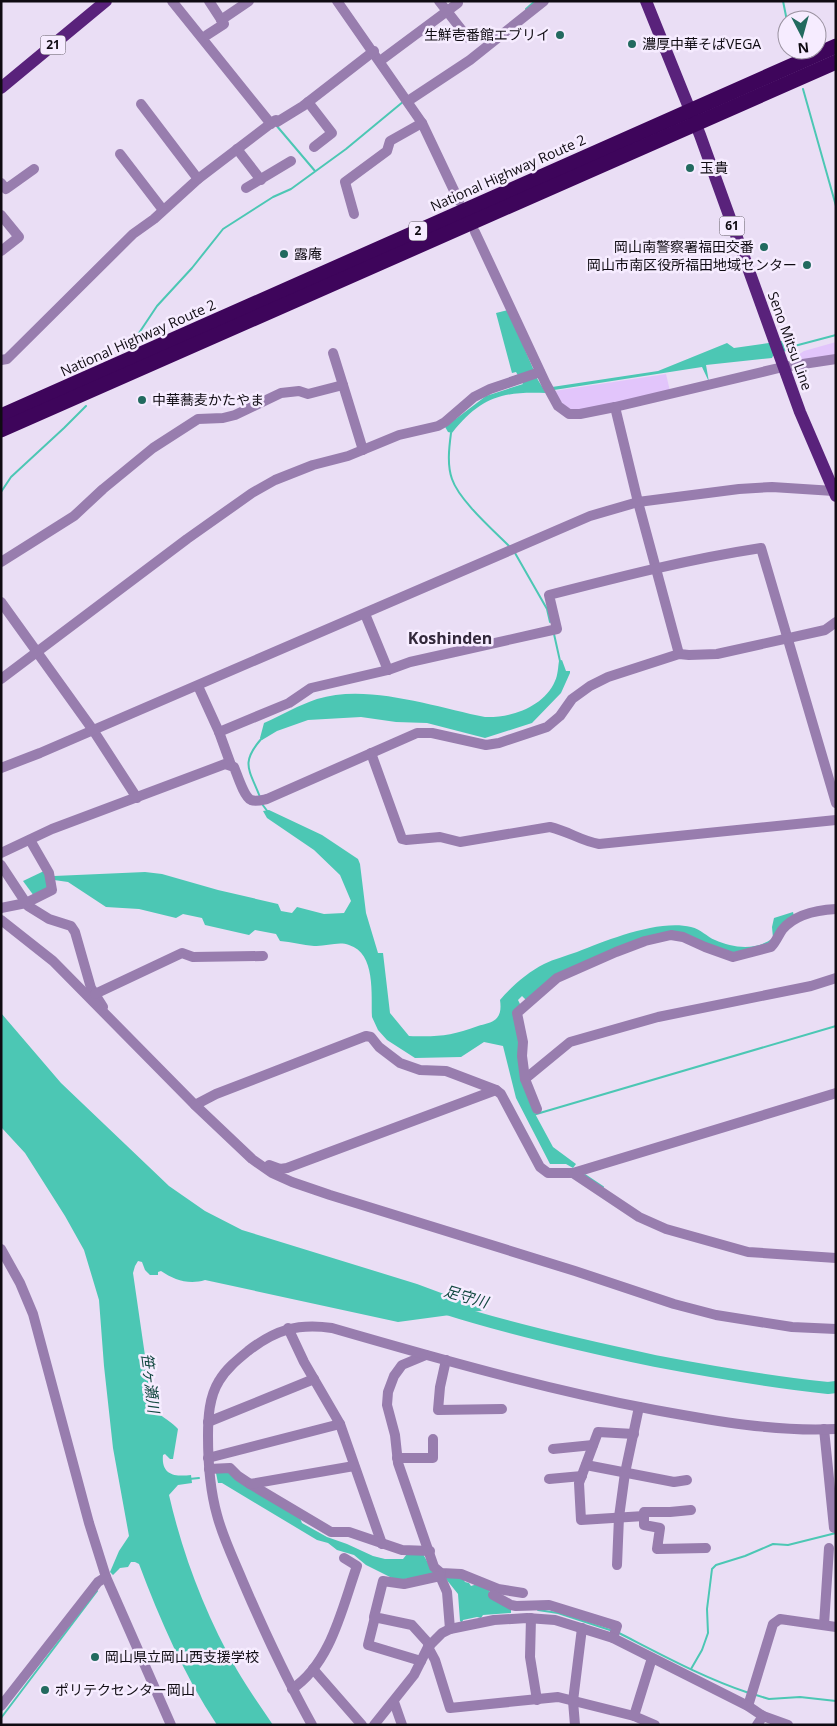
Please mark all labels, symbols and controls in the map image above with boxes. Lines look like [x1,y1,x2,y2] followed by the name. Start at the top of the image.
[777,10,827,60] north arrow
[424,25,550,44] place label: 生鮮壱番館エブリイ
[554,29,566,41] marker: 生鮮壱番館エブリイ
[642,34,761,53] place label: 濃厚中華そばVEGA
[40,36,66,54] road number: 21
[626,38,638,50] marker: 濃厚中華そばVEGA
[797,38,810,58] text: N
[427,130,589,215] street label: National Highway Route 2
[700,158,728,177] place label: 玉貴
[684,162,696,174] marker: 玉貴
[720,217,744,236] road number: 61
[409,222,427,240] road number: 2
[614,237,754,256] place label: 岡山南警察署福田交番
[758,241,770,253] marker: 岡山南警察署福田交番
[294,244,322,263] place label: 露庵
[278,248,290,260] marker: 露庵
[587,255,797,274] place label: 岡山市南区役所福田地域センター
[801,259,813,271] marker: 岡山市南区役所福田地域センター
[764,289,817,393] street label: Seno Mitsu Line
[57,295,219,380] street label: National Highway Route 2
[152,390,264,409] place label: 中華蕎麦かたやま
[136,394,148,406] marker: 中華蕎麦かたやま
[408,627,492,649] district label: Koshinden
[442,1280,493,1312] water label: 足守川
[137,1352,165,1416] water label: 笹ヶ瀬川
[105,1647,259,1666] place label: 岡山県立岡山西支援学校
[89,1651,101,1663] marker: 岡山県立岡山西支援学校
[55,1680,195,1699] place label: ポリテクセンター岡山
[39,1684,51,1696] marker: ポリテクセンター岡山

